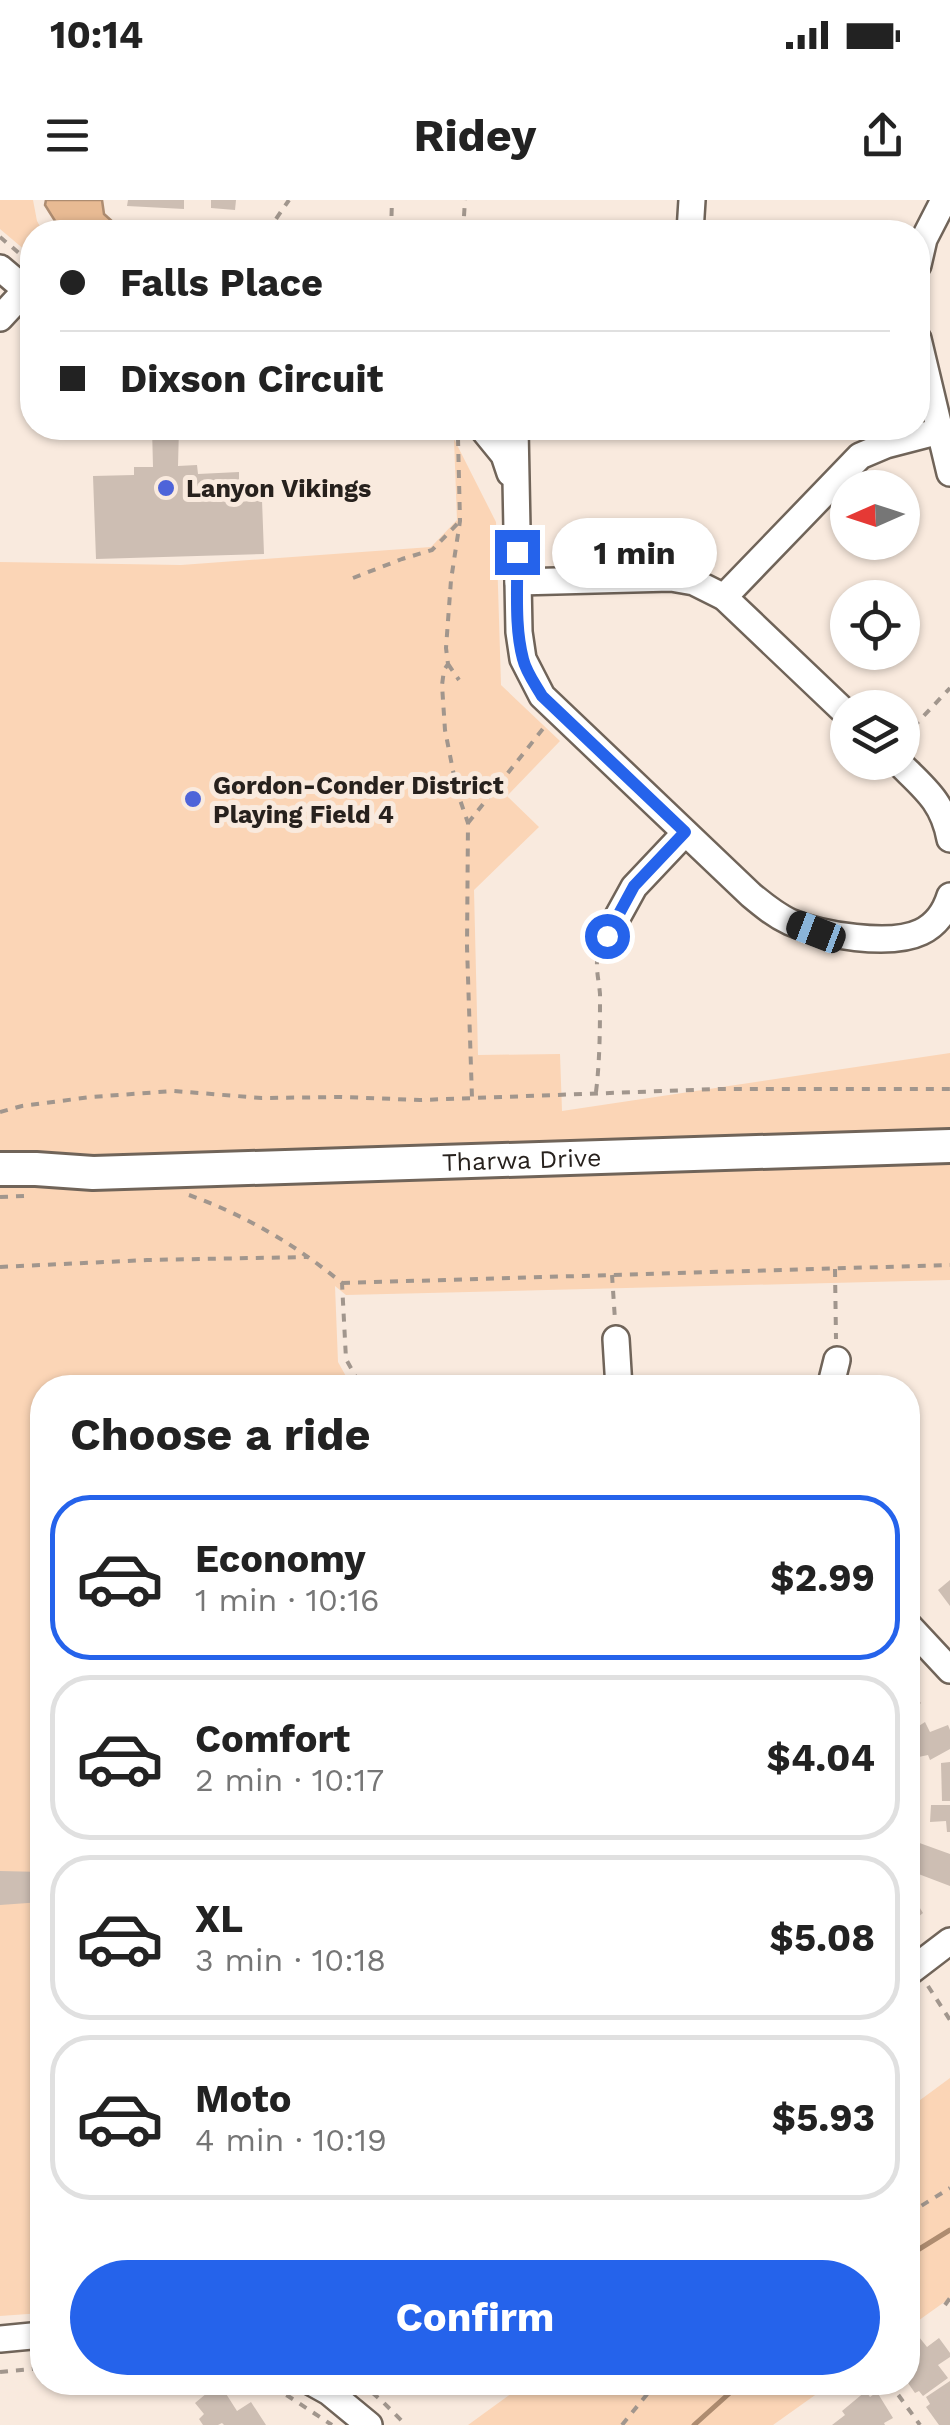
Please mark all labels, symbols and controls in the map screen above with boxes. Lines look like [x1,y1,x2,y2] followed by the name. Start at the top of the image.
[50,13,143,57] text: 10:14
[40,108,95,163] icon: menu
[855,108,910,163] icon: share
[414,109,536,162] text: Ridey
[120,261,323,305] text: Falls Place
[120,357,383,401] text: Dixson Circuit
[830,470,920,560] north arrow
[830,470,920,780] map controls
[186,474,371,503] place label: Lanyon Vikings
[155,477,177,499] marker: Lanyon Vikings
[552,517,717,587] callout: 1 min
[495,530,540,575] route end
[593,534,676,572] text: 1 min
[830,580,920,670] button: locate
[830,690,920,780] button: layers
[213,771,504,829] place label: Gordon-Conder District Playing Field 4
[182,788,204,810] marker: Gordon-Conder District Playing Field 4
[783,907,849,957] car
[585,914,630,959] route start
[442,1142,602,1176] street label: Tharwa Drive
[70,1408,370,1461] text: Choose a ride
[75,1533,165,1623] icon: car
[195,1537,366,1581] text: Economy
[770,1556,875,1600] text: $2.99
[195,1581,379,1619] text: 1 min · 10:16
[75,1713,165,1803] icon: car
[195,1717,350,1761] text: Comfort
[767,1736,875,1780] text: $4.04
[195,1761,384,1799] text: 2 min · 10:17
[75,1893,165,1983] icon: car
[195,1897,243,1941] text: XL
[770,1916,875,1960] text: $5.08
[195,1941,386,1979] text: 3 min · 10:18
[75,2073,165,2163] icon: car
[195,2077,291,2121] text: Moto
[772,2096,875,2140] text: $5.93
[195,2121,387,2159] text: 4 min · 10:19
[70,2260,880,2375] button: Confirm

